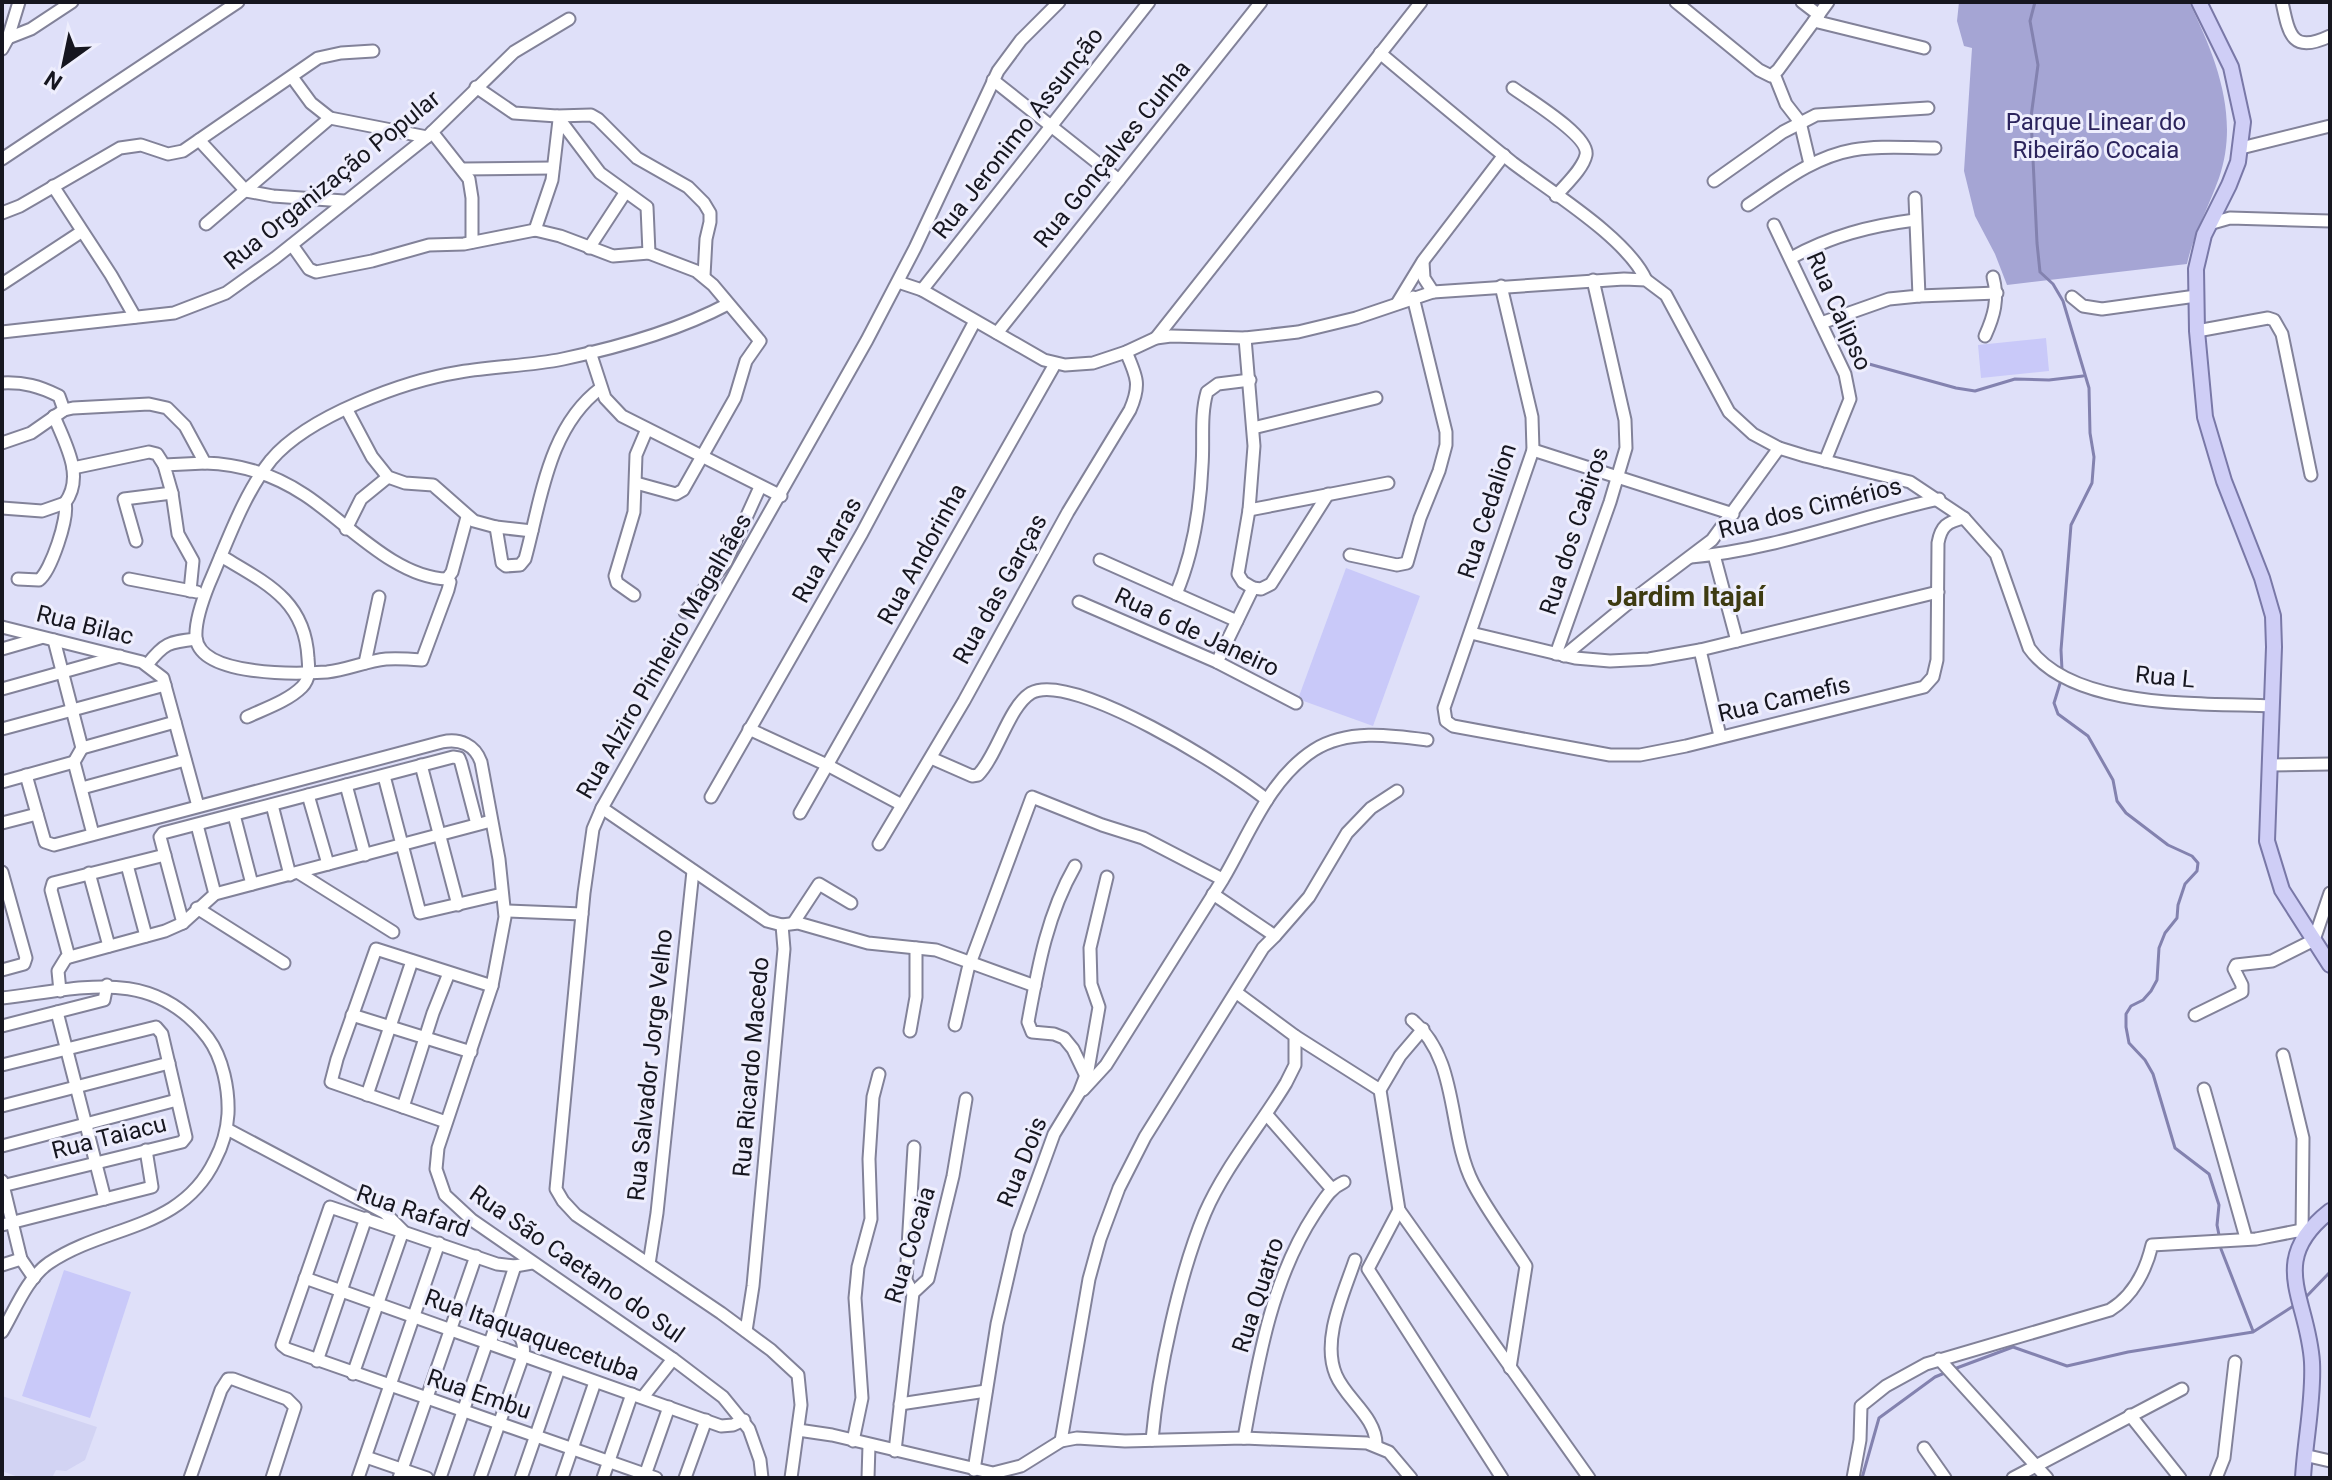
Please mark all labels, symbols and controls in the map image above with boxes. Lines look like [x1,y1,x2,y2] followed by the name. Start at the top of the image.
[927,22,1109,244] street label: Rua Jeronimo Assunção
[24,24,104,104] north arrow
[1028,55,1196,253] street label: Rua Gonçalves Cunha
[40,66,67,95] text: N
[218,84,446,276] street label: Rua Organização Popular
[2006,108,2186,164] park label: Parque Linear do Ribeirão Cocaia
[1800,247,1878,375] street label: Rua Calipso
[1452,440,1522,582] street label: Rua Cedalion
[1534,444,1614,618] street label: Rua dos Cabiros
[1715,472,1905,544] street label: Rua dos Cimérios
[872,479,972,629] street label: Rua Andorinha
[787,492,867,608] street label: Rua Araras
[571,508,757,804] street label: Rua Alziro Pinheiro Magalhães
[947,509,1053,669] street label: Rua das Garças
[1607,580,1766,613] district label: Jardim Itajaí
[1110,582,1284,682] street label: Rua 6 de Janeiro
[33,599,137,651] street label: Rua Bilac
[2134,660,2196,694] street label: Rua L
[1715,670,1853,728] street label: Rua Camefis
[622,928,678,1202] street label: Rua Salvador Jorge Velho
[727,956,775,1178] street label: Rua Ricardo Macedo
[49,1109,169,1165] street label: Rua Taiacu
[991,1113,1053,1211] street label: Rua Dois
[353,1179,473,1243] street label: Rua Rafard
[464,1179,690,1349] street label: Rua São Caetano do Sul
[879,1183,941,1307] street label: Rua Cocaia
[1226,1234,1290,1356] street label: Rua Quatro
[421,1283,643,1387] street label: Rua Itaquaquecetuba
[423,1363,535,1425] street label: Rua Embu

